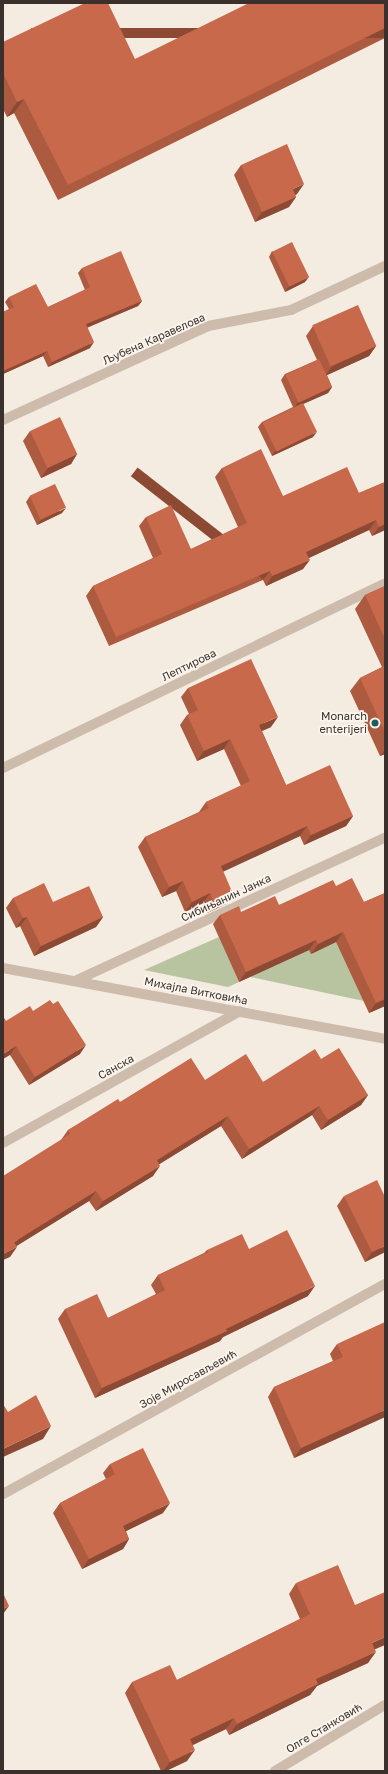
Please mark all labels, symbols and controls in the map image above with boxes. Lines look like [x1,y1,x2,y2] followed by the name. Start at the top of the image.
[101,310,207,368] street label: Љубена Каравелова
[160,646,218,684] street label: Лептирова
[319,710,367,736] place label: Monarch enterijeri
[370,718,380,728] marker: Monarch enterijeri
[179,871,273,925] street label: Сибињанин Јанка
[143,975,249,1007] street label: Михајла Витковића
[96,1052,136,1082] street label: Санска
[137,1347,239,1411] street label: Зоје Миросављевић
[284,1700,364,1756] street label: Олге Станковић

